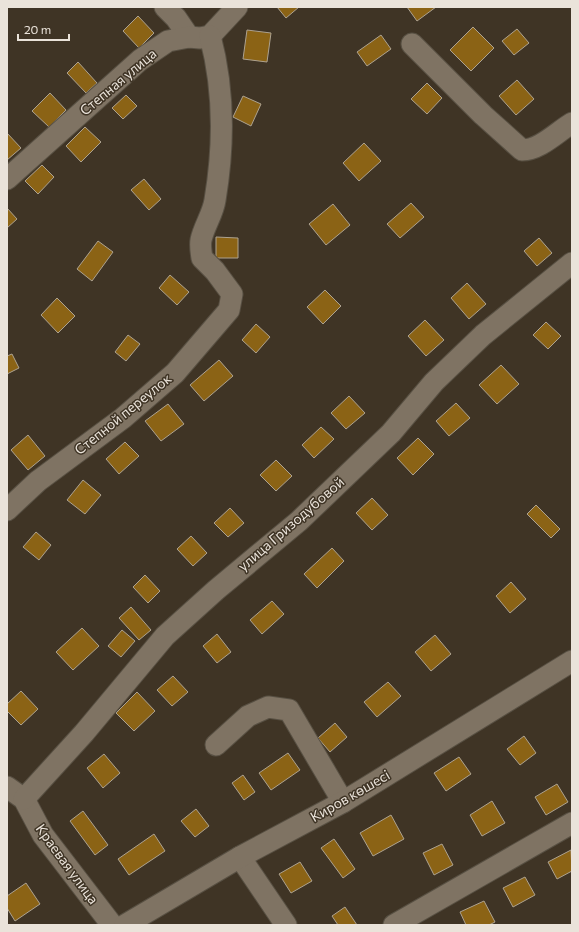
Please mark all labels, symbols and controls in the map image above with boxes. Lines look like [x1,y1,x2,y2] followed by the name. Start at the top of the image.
[18,16,69,42] scale bar
[24,22,51,36] text: 20 m
[76,45,159,119] street label: Степная улица
[71,369,175,458] street label: Степной переулок
[234,473,347,574] street label: улица Гризодубовой
[307,766,393,825] street label: Киров көшесі
[33,820,102,907] street label: Краевая улица

